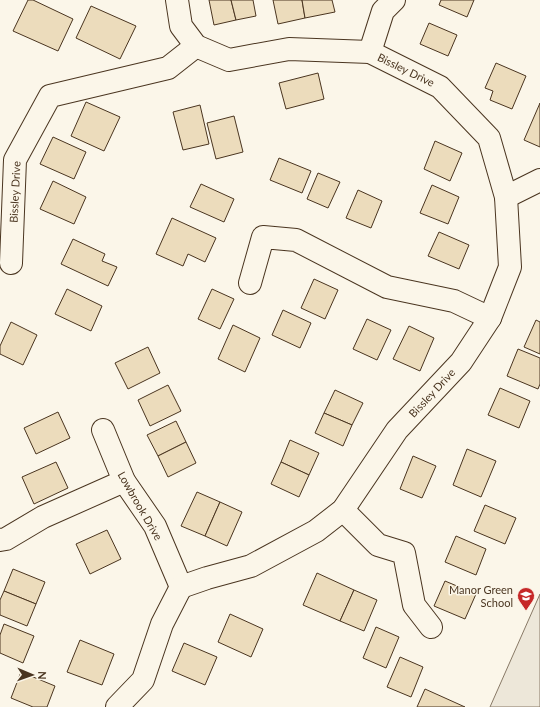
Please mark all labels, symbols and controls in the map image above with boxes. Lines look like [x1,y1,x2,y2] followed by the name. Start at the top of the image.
[376,50,437,89] street label: Bissley Drive
[6,161,23,223] street label: Bissley Drive
[406,365,458,420] street label: Bissley Drive
[116,469,165,543] street label: Lowbrook Drive
[449,583,513,609] place label: Manor Green School
[516,586,536,611] school or university icon: Manor Green School
[12,655,52,695] north arrow
[36,671,49,680] text: N

